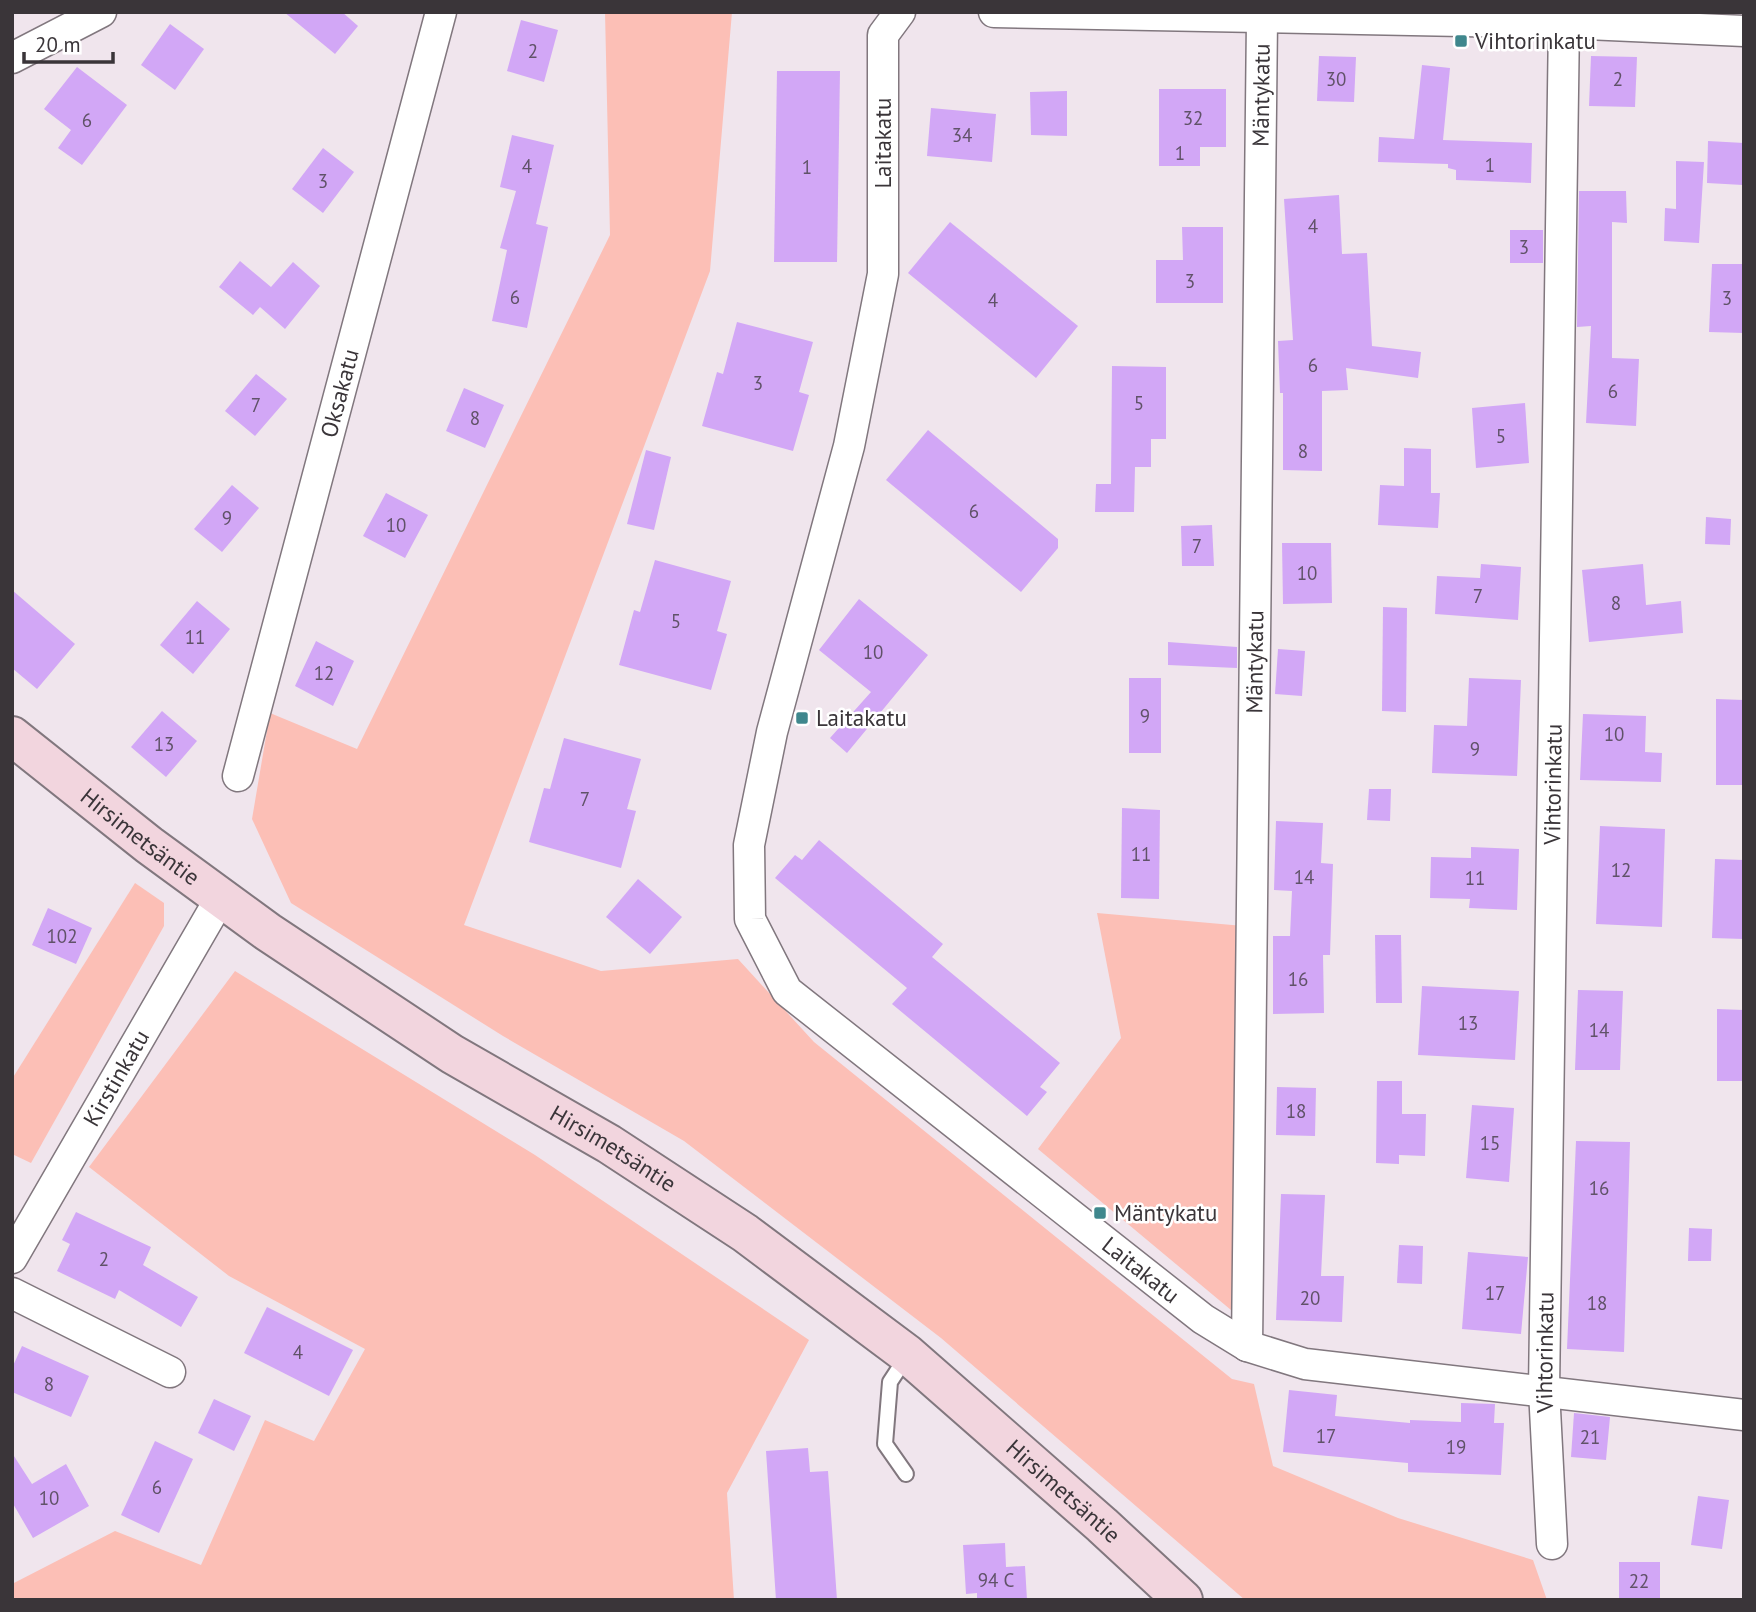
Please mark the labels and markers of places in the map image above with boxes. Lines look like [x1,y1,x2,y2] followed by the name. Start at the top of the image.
[1474,26,1596,55] place label: Vihtorinkatu
[1453,33,1469,49] marker: Vihtorinkatu
[816,703,907,732] place label: Laitakatu
[794,710,810,726] marker: Laitakatu
[1114,1198,1217,1227] place label: Mäntykatu
[1092,1205,1108,1221] marker: Mäntykatu

